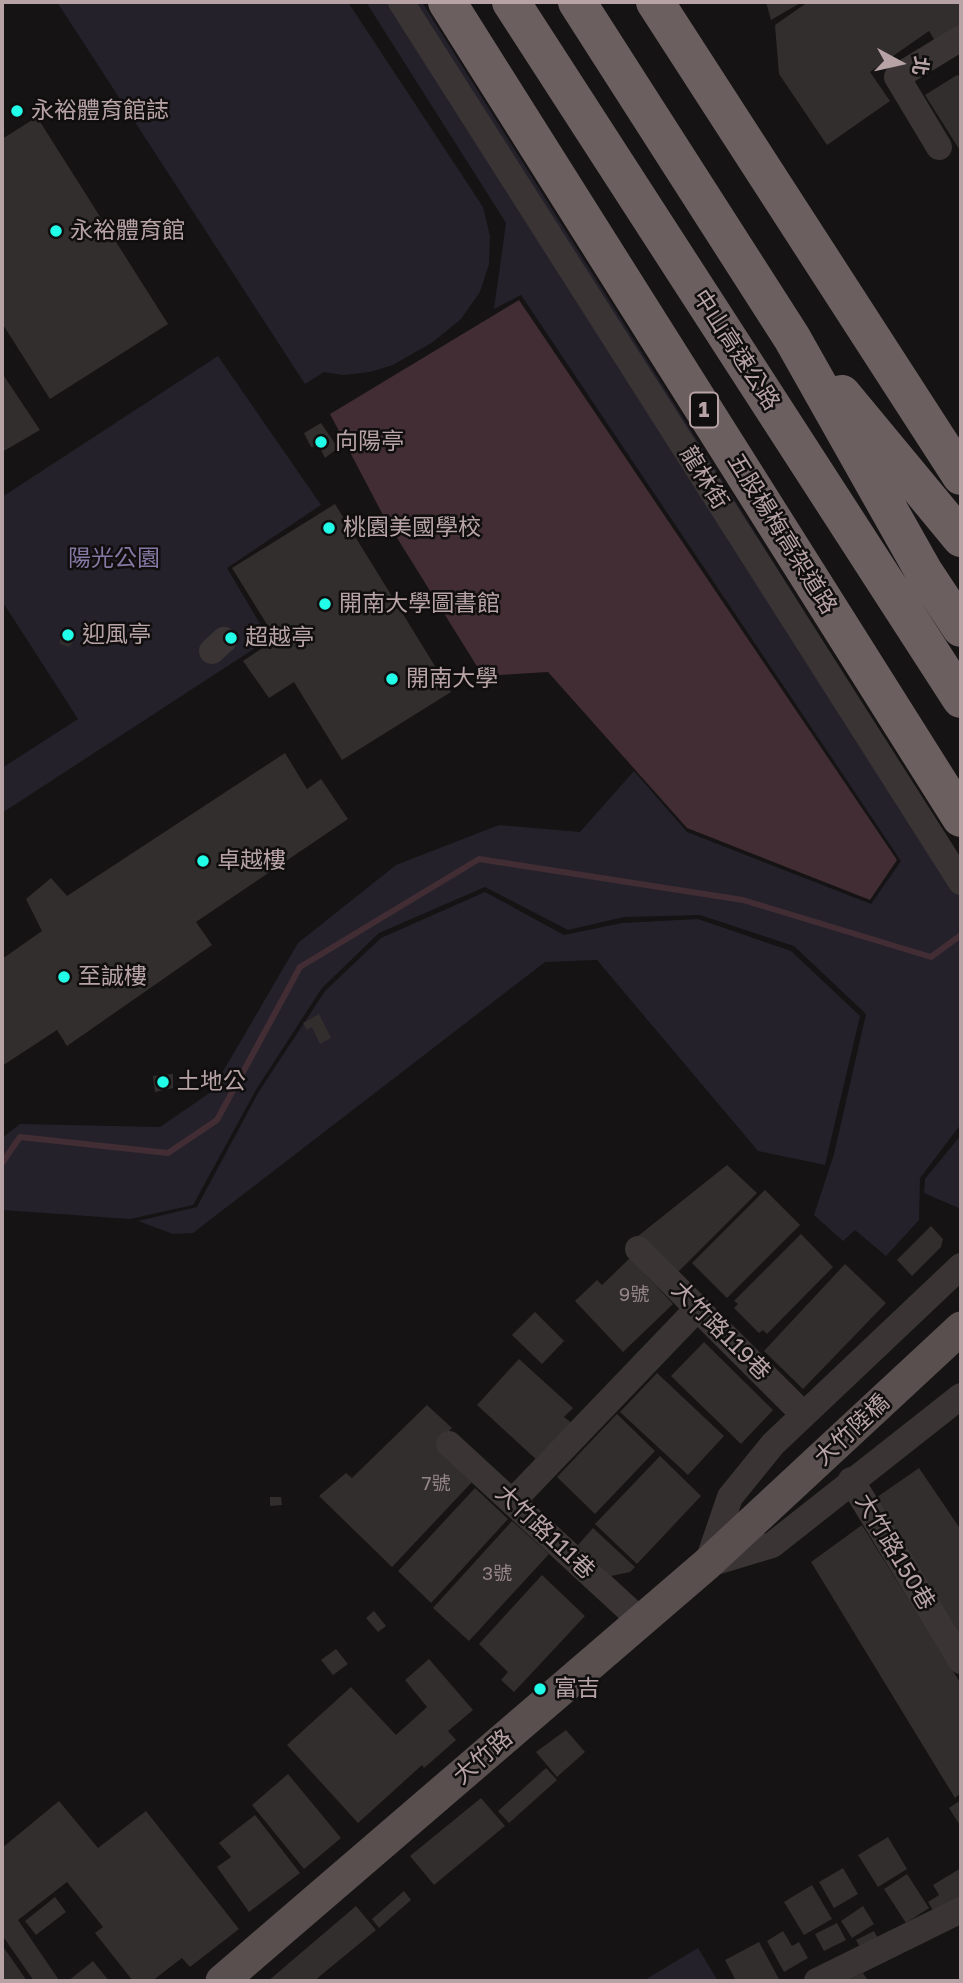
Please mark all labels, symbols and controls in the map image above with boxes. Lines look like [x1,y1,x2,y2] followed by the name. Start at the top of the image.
[865,28,935,98] north arrow
[909,55,934,77] text: 北
[31,97,169,125] place label: 永裕體育館誌
[9,103,25,119] marker: 永裕體育館誌
[70,217,185,245] place label: 永裕體育館
[48,223,64,239] marker: 永裕體育館
[687,285,785,415] street label: 中山高速公路
[690,392,718,428] road number: 1
[335,428,404,456] place label: 向陽亭
[313,434,329,450] marker: 向陽亭
[674,441,734,515] street label: 龍林街
[722,449,842,619] street label: 五股楊梅高架道路
[343,514,481,542] place label: 桃園美國學校
[321,520,337,536] marker: 桃園美國學校
[68,545,160,573] park label: 陽光公園
[339,590,500,618] place label: 開南大學圖書館
[317,596,333,612] marker: 開南大學圖書館
[82,621,151,649] place label: 迎風亭
[245,624,314,652] place label: 超越亭
[60,627,76,643] marker: 迎風亭
[223,630,239,646] marker: 超越亭
[406,665,498,693] place label: 開南大學
[384,671,400,687] marker: 開南大學
[217,847,286,875] place label: 卓越樓
[195,853,211,869] marker: 卓越樓
[78,963,147,991] place label: 至誠樓
[56,969,72,985] marker: 至誠樓
[177,1068,246,1096] place label: 土地公
[155,1074,171,1090] marker: 土地公
[666,1276,776,1386] street label: 大竹路119巷
[619,1284,649,1306] house number: 9號
[809,1389,895,1471] street label: 大竹陸橋
[421,1473,451,1495] house number: 7號
[490,1479,600,1585] street label: 大竹路111巷
[849,1489,941,1615] street label: 大竹路150巷
[482,1563,512,1585] house number: 3號
[554,1675,600,1703] place label: 富吉
[532,1681,548,1697] marker: 富吉
[448,1724,518,1790] street label: 大竹路

